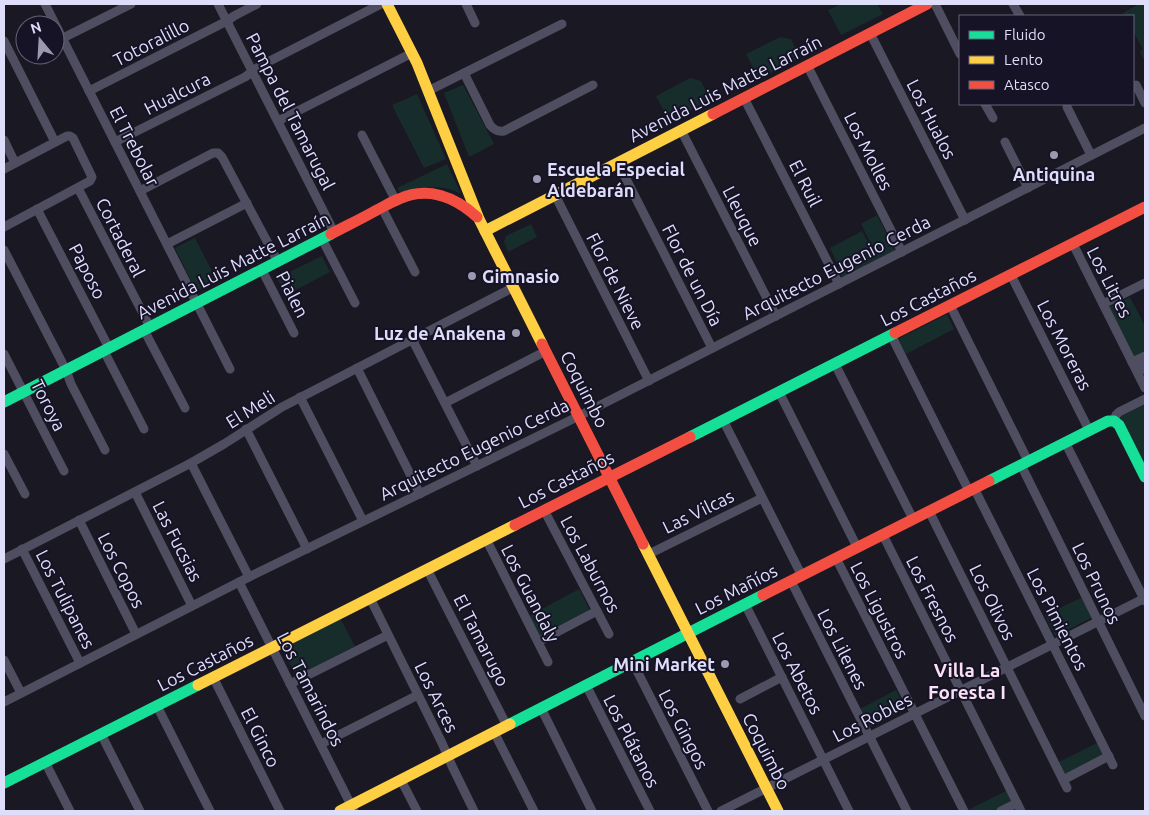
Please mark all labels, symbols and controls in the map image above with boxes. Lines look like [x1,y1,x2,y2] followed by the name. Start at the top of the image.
[110,14,192,70] street label: Totoralillo
[15,15,65,65] north arrow
[959,15,1134,105] legend
[29,18,43,37] text: N
[1004,26,1046,43] text: Fluido
[243,29,339,193] street label: Pampa del Tamarugal
[625,31,825,145] street label: Avenida Luis Matte Larraín
[1004,51,1043,68] text: Lento
[141,68,213,118] street label: Hualcura
[903,76,961,162] street label: Los Hualos
[1004,76,1050,93] text: Atasco
[106,103,164,189] street label: El Trebolar
[841,109,897,194] street label: Los Molles
[1048,149,1060,161] marker: Antiquina
[786,156,826,210] street label: El Ruil
[547,159,686,200] place label: Escuela Especial Aldebarán
[1013,164,1095,184] place label: Antiquina
[531,173,543,185] marker: Escuela Especial Aldebarán
[719,183,767,249] street label: Lleuque
[93,194,150,280] street label: Cortaderal
[133,208,333,322] street label: Avenida Luis Matte Larraín
[739,211,933,323] street label: Arquitecto Eugenio Cerda
[659,221,727,329] street label: Flor de un Día
[583,229,649,333] street label: Flor de Nieve
[66,240,110,302] street label: Paposo
[1084,243,1136,321] street label: Los Litres
[877,264,979,330] street label: Los Castaños
[482,266,560,286] place label: Gimnasio
[273,267,313,321] street label: Pialen
[466,270,478,282] marker: Gimnasio
[1034,297,1096,394] street label: Los Moreras
[374,323,506,343] place label: Luz de Anakena
[510,327,522,339] marker: Luz de Anakena
[557,347,613,431] street label: Coquimbo
[28,376,70,434] street label: Toroya
[222,386,278,432] street label: El Meli
[376,394,572,504] street label: Arquitecto Eugenio Cerda
[515,446,617,512] street label: Los Castaños
[659,485,737,537] street label: Las Vilcas
[149,497,207,585] street label: Las Fucsias
[557,512,625,616] street label: Los Laburnos
[94,529,150,611] street label: Los Copos
[1069,539,1125,627] street label: Los Prunos
[498,541,564,645] street label: Los Guandaly
[33,546,100,652] street label: Los Tulipanes
[903,553,963,646] street label: Los Fresnos
[847,558,913,662] street label: Los Ligustros
[692,560,781,618] street label: Los Mañíos
[966,561,1020,643] street label: Los Olivos
[1024,564,1092,674] street label: Los Pimientos
[450,591,514,689] street label: El Tamarugo
[814,605,872,693] street label: Los Lilenes
[154,629,256,695] street label: Los Castaños
[274,629,348,750] street label: Los Tamarindos
[769,629,827,717] street label: Los Abetos
[613,654,715,674] place label: Mini Market
[411,658,463,736] street label: Los Arces
[719,658,731,670] marker: Mini Market
[928,659,1006,703] district label: Villa La Foresta I
[655,686,713,772] street label: Los Gingos
[829,688,915,746] street label: Los Robles
[600,691,664,791] street label: Los Plátanos
[237,704,285,770] street label: El Ginco
[739,709,795,793] street label: Coquimbo

